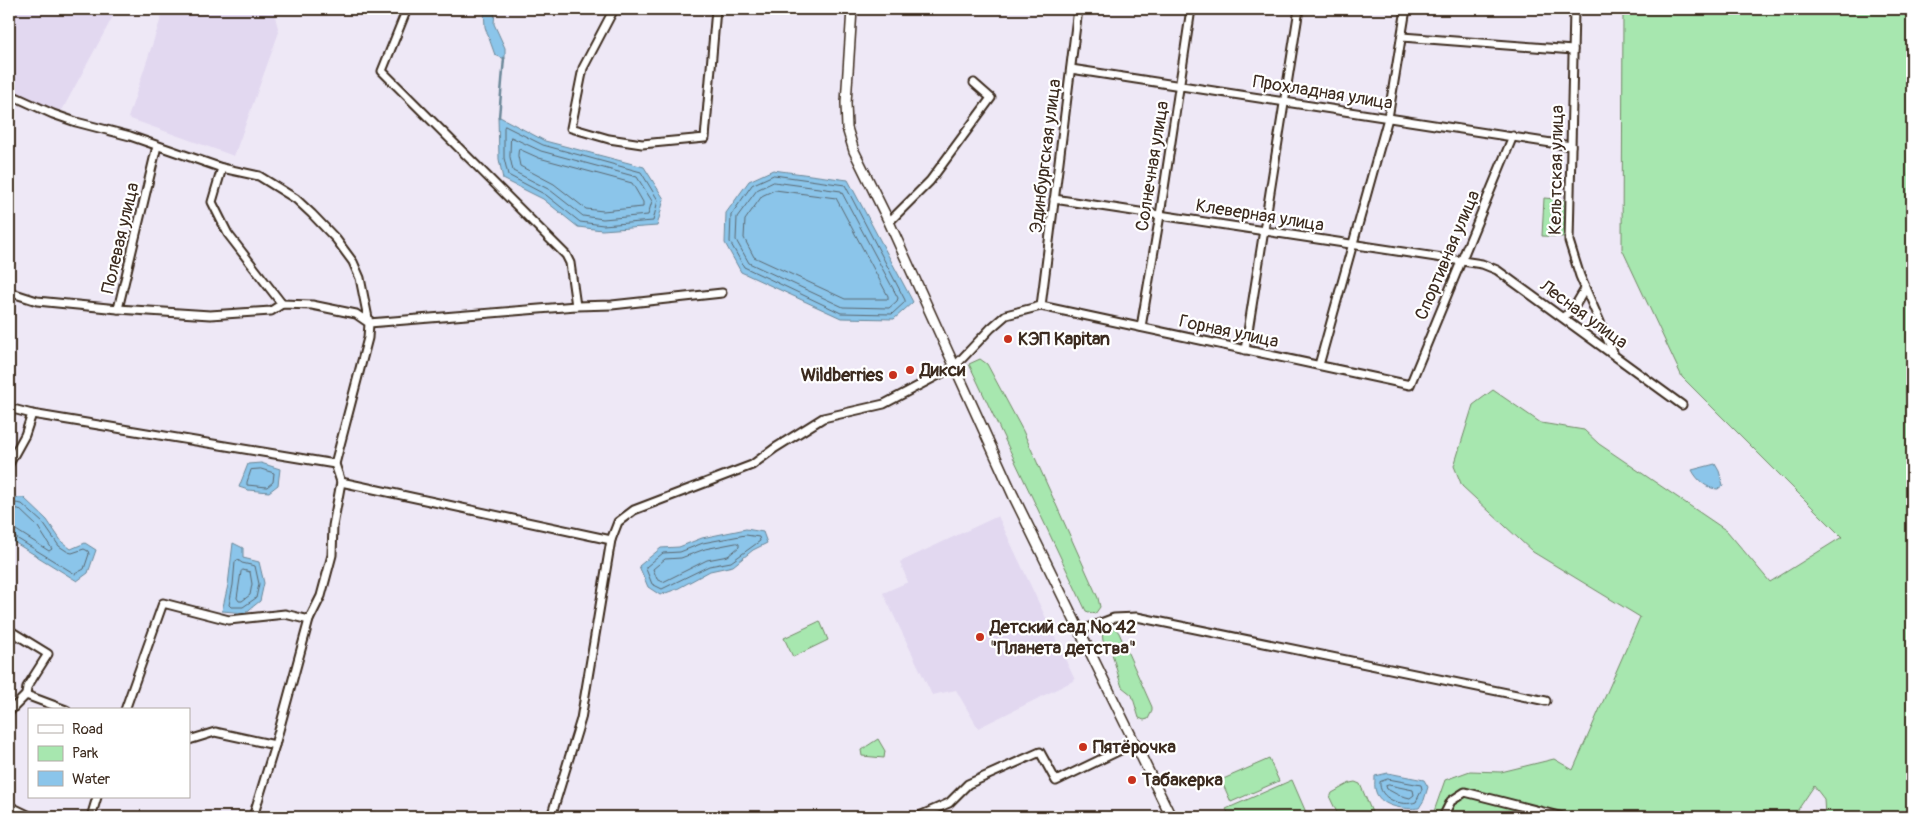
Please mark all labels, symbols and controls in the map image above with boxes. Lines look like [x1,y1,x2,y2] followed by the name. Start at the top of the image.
[1251,70,1394,115] street label: Прохладная улица
[1025,78,1066,235] street label: Эдинбургская улица
[1131,99,1174,233] street label: Солнечная улица
[1544,105,1569,235] street label: Кельтская улица
[97,180,144,296] street label: Полевая улица
[1410,187,1485,324] street label: Спортивная улица
[1194,194,1326,237] street label: Клеверная улица
[1534,274,1632,354] street label: Лесная улица
[1177,310,1281,353] street label: Горная улица
[1018,328,1110,351] place label: КЭП Kapitan
[1002,333,1014,345] marker: КЭП Kapitan
[919,359,965,382] place label: Дикси
[801,364,884,387] place label: Wildberries
[904,364,916,376] marker: Дикси
[887,369,899,381] marker: Wildberries
[989,616,1136,660] place label: Детский сад № 42 "Планета детства"
[974,631,986,643] marker: Детский сад № 42 "Планета детства"
[28,708,190,798] legend
[72,720,103,739] text: Road
[1093,736,1177,759] place label: Пятёрочка
[1077,741,1089,753] marker: Пятёрочка
[72,744,99,763] text: Park
[1141,769,1223,792] place label: Табакерка
[72,770,111,789] text: Water
[1126,774,1138,786] marker: Табакерка

